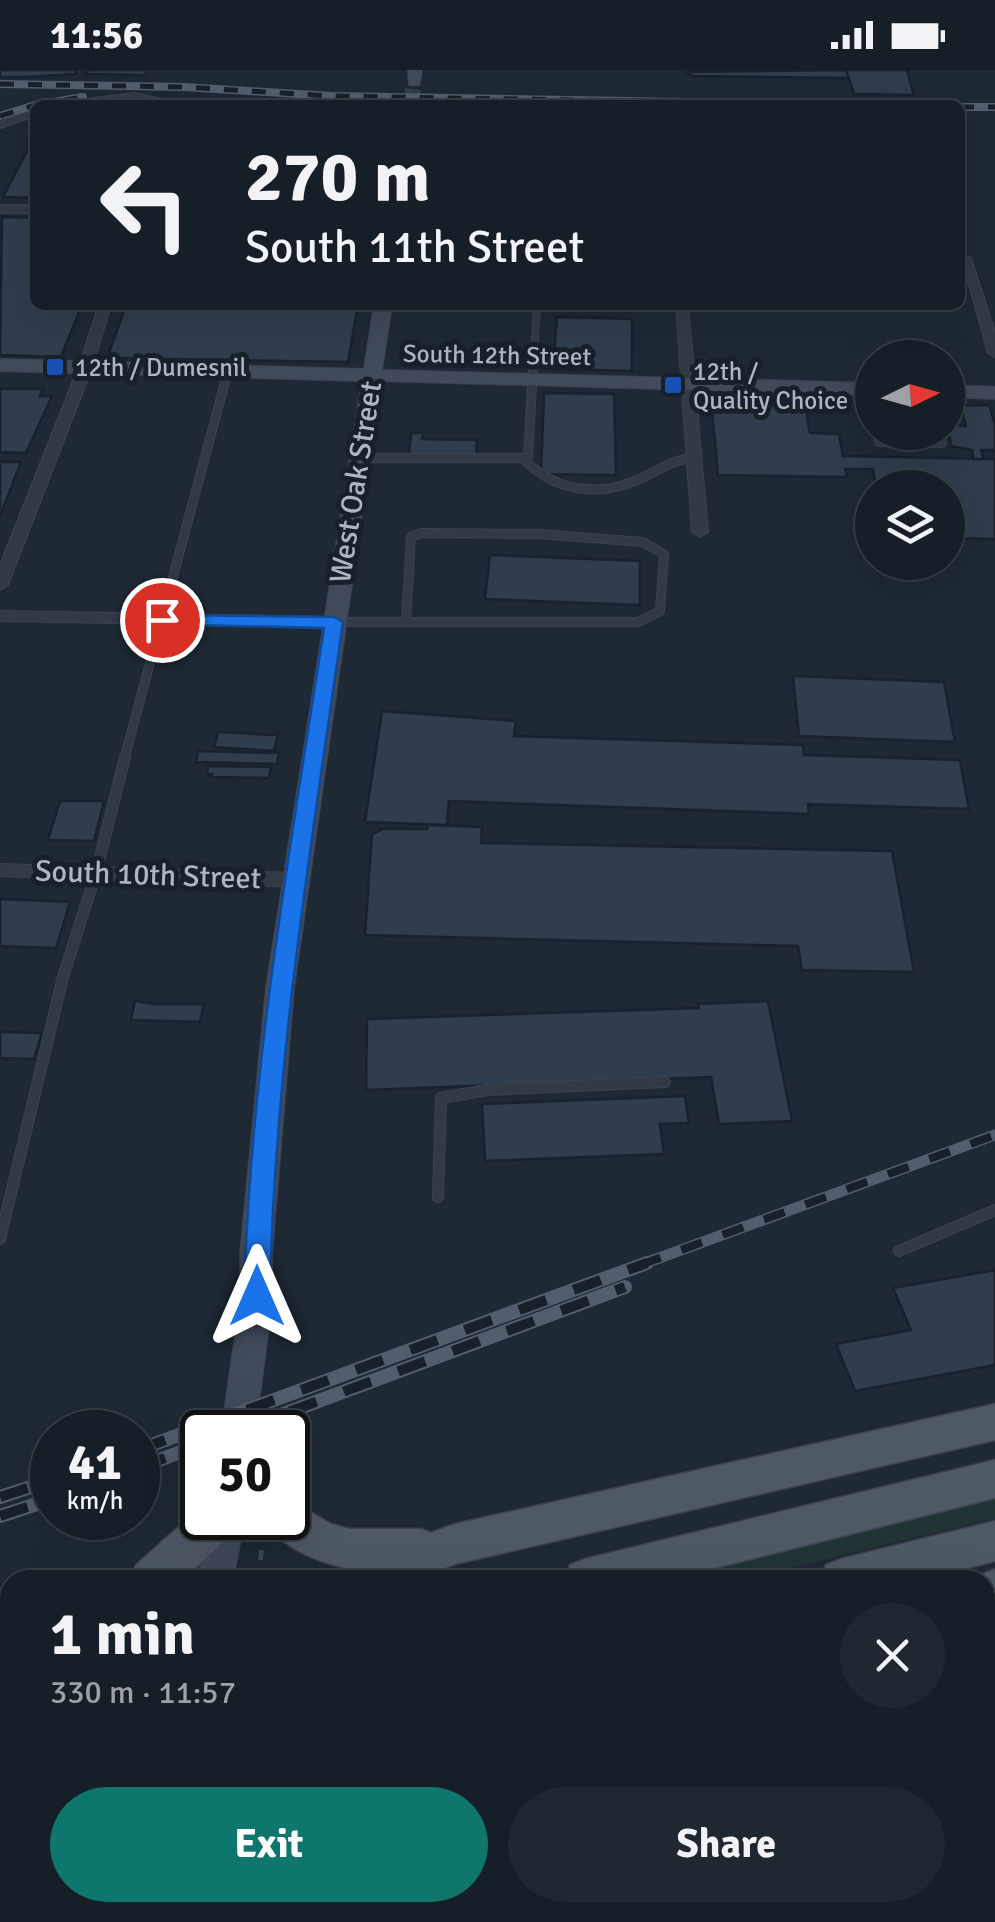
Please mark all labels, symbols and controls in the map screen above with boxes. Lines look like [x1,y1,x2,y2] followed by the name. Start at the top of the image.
[50,12,143,59] text: 11:56
[245,134,430,220] text: 270 m
[80,140,210,270] icon: left
[245,220,584,275] text: South 11th Street
[403,338,592,372] street label: South 12th Street
[855,340,965,450] north arrow
[855,340,965,580] map controls
[75,352,247,383] place label: 12th / Dumesnil
[44,356,66,378] marker: 12th / Dumesnil
[693,356,848,416] place label: 12th / Quality Choice
[662,374,684,396] marker: 12th / Quality Choice
[322,378,390,586] street label: West Oak Street
[855,470,965,580] button: layers
[120,578,205,663] pin
[135,593,190,648] icon: arrive
[34,853,262,897] street label: South 10th Street
[205,1244,309,1348] position arrow
[180,1410,310,1540] speed limit sign: 50
[68,1432,122,1494] text: 41
[67,1485,123,1516] text: km/h
[50,1598,195,1672] text: 1 min
[840,1603,945,1708] button: close
[50,1673,236,1712] text: 330 m · 11:57
[50,1787,488,1902] button: Exit
[508,1787,945,1902] button: Share

